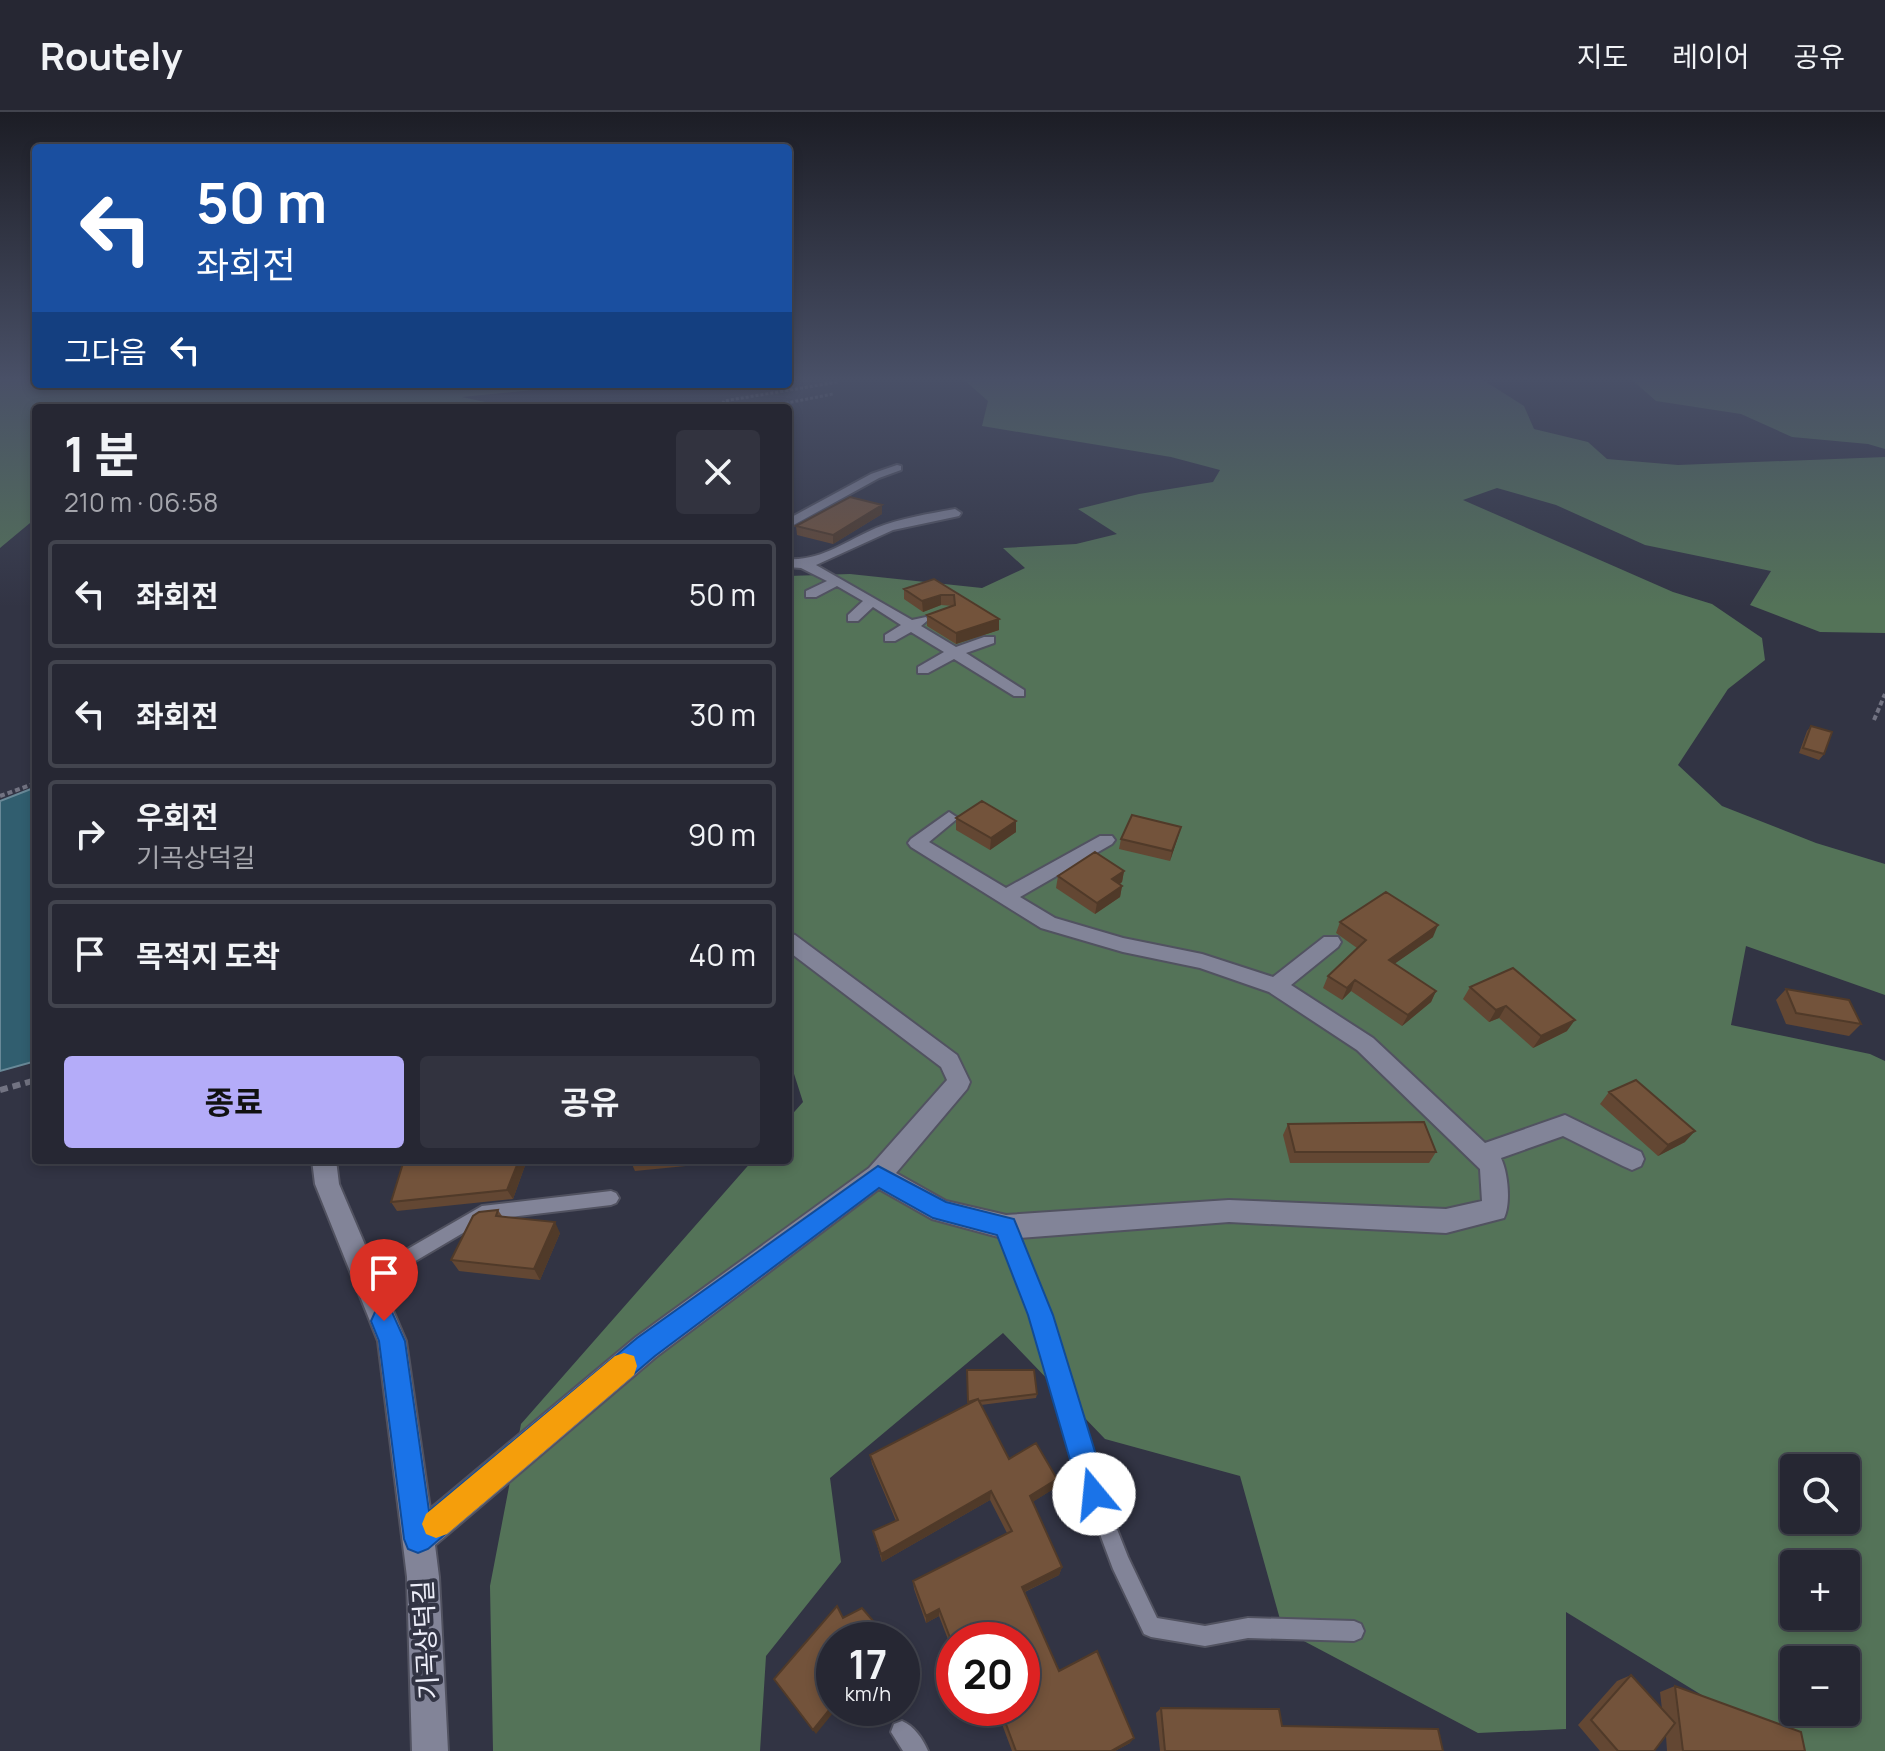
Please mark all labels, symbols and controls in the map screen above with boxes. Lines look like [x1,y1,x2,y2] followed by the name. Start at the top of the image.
[40,29,183,81] text: Routely
[1577,37,1628,75] text: 지도
[1672,37,1749,75] text: 레이어
[1793,37,1845,75] text: 공유
[196,163,327,240] text: 50 m
[64,176,168,280] icon: left
[196,240,295,289] text: 좌회전
[163,328,207,372] icon: left
[64,331,147,372] text: 그다음
[64,421,139,486] text: 1 분
[676,430,760,514] button: close
[64,484,218,520] text: 210 m · 06:58
[68,572,112,616] icon: left
[689,574,756,615] text: 50 m
[136,575,219,616] text: 좌회전
[68,692,112,736] icon: left
[690,694,756,735] text: 30 m
[136,695,219,736] text: 좌회전
[136,796,219,837] text: 우회전
[68,812,112,856] icon: right
[688,814,756,855] text: 90 m
[136,839,256,875] text: 기곡상덕길
[68,932,112,976] icon: arrive
[689,934,756,975] text: 40 m
[136,935,280,976] text: 목적지 도착
[64,1056,404,1148] button: 종료
[420,1056,760,1148] button: 공유
[350,1239,418,1321] pin
[362,1251,406,1295] icon: arrive
[1052,1452,1136,1536] position arrow
[1780,1454,1860,1726] map controls
[1780,1454,1860,1534] button: search
[1780,1550,1860,1630] button: +
[404,1579,446,1701] street label: 기곡상덕길
[936,1622,1040,1726] speed limit sign: 20
[849,1636,887,1691] text: 17
[1780,1646,1860,1726] button: −
[845,1680,891,1707] text: km/h

